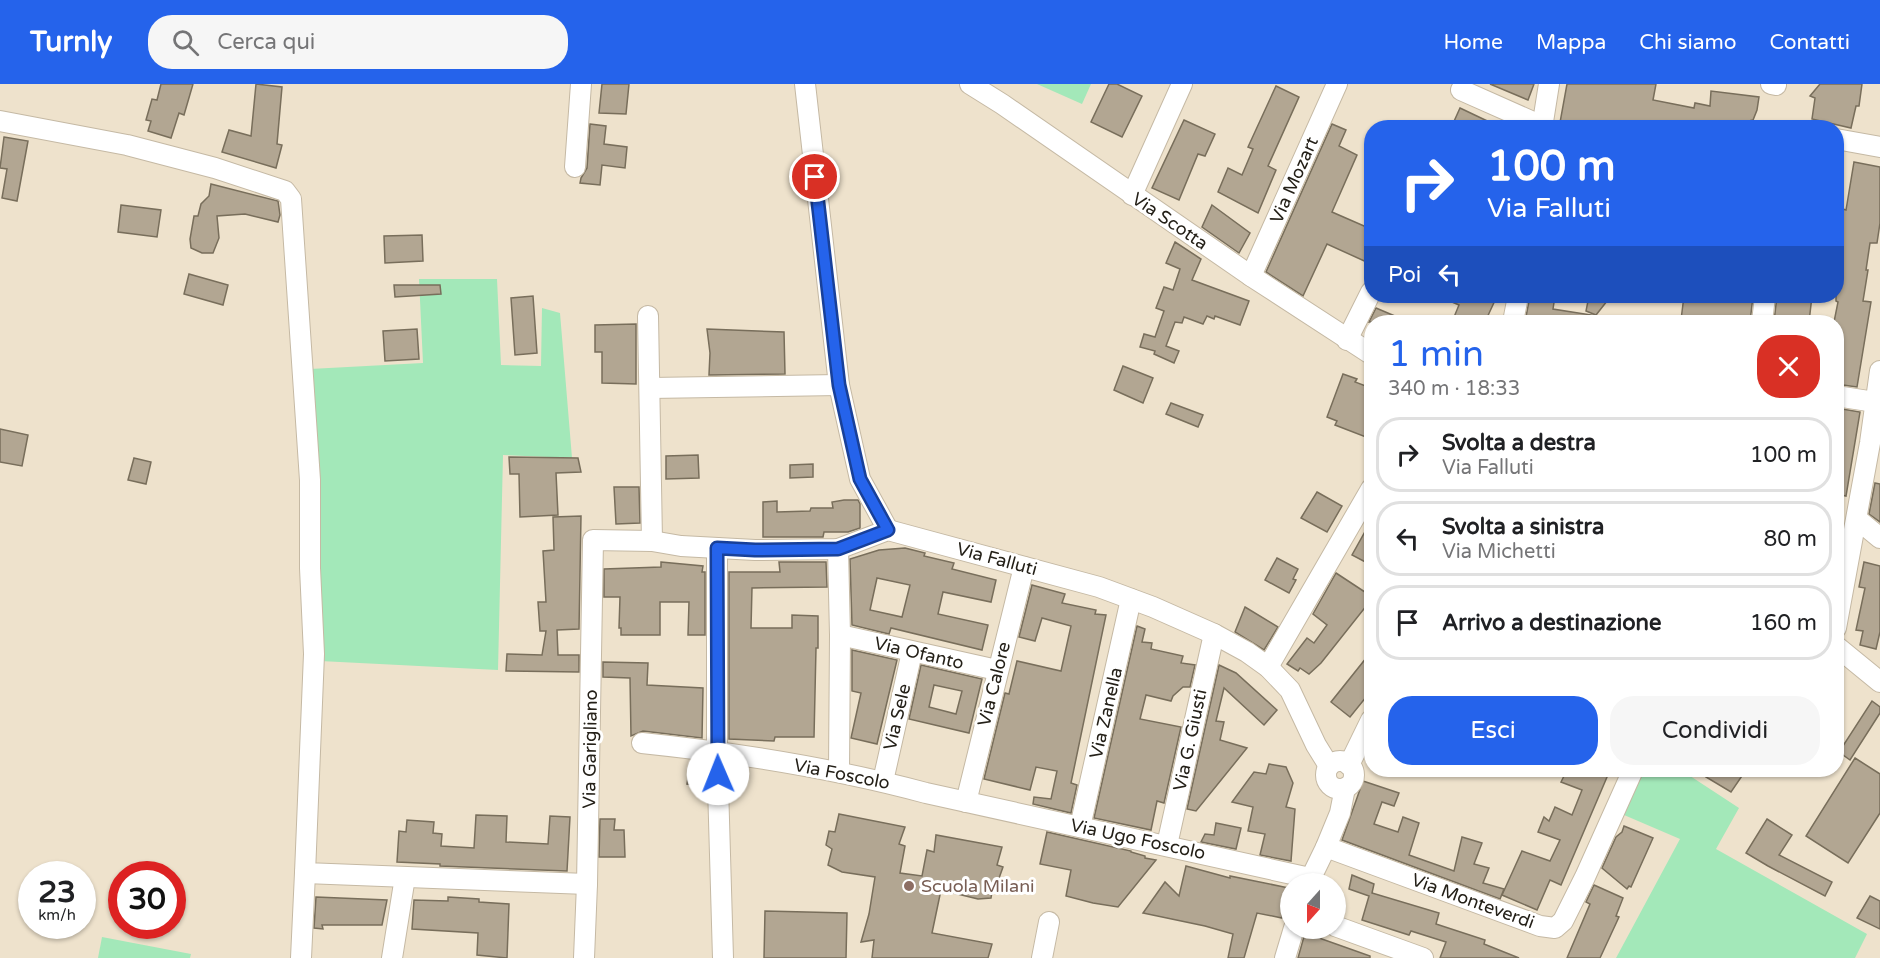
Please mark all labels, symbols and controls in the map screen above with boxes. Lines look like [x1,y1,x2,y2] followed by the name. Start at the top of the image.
[148,15,568,69] search box
[30,25,112,59] text: Turnly
[169,26,202,59] icon: search
[217,29,315,55] text: Cerca qui
[1443,30,1503,55] text: Home
[1536,30,1606,55] text: Mappa
[1639,30,1737,55] text: Chi siamo
[1770,30,1850,55] text: Contatti
[1265,133,1323,227] street label: Via Mozart
[1487,141,1616,192] text: 100 m
[1388,144,1466,222] icon: right
[789,151,840,202] pin
[798,160,831,193] icon: arrive
[1128,188,1212,254] street label: Via Scotta
[1487,192,1611,225] text: Via Falluti
[1433,258,1466,291] icon: left
[1388,262,1421,288] text: Poi
[1388,333,1484,376] text: 1 min
[1757,335,1820,398] button: close
[1388,377,1520,401] text: 340 m · 18:33
[1442,430,1596,456] text: Svolta a destra
[1391,438,1424,471] icon: right
[1750,442,1817,468] text: 100 m
[1442,456,1534,480] text: Via Falluti
[1442,514,1604,540] text: Svolta a sinistra
[1391,522,1424,555] icon: left
[1763,526,1817,552] text: 80 m
[954,538,1040,580] street label: Via Falluti
[1442,540,1556,564] text: Via Michetti
[1391,606,1424,639] icon: arrive
[1442,610,1661,636] text: Arrivo a destinazione
[1750,610,1817,636] text: 160 m
[872,632,966,674] street label: Via Ofanto
[973,639,1015,729] street label: Via Calore
[1085,665,1127,761] street label: Via Zanella
[879,682,915,752] street label: Via Sele
[1168,687,1212,793] street label: Via G. Giusti
[578,689,602,809] street label: Via Garigliano
[1388,696,1598,765] button: Esci
[1610,696,1820,765] button: Condividi
[686,742,750,806] position arrow
[792,754,892,794] street label: Via Foscolo
[1068,814,1208,864] street label: Via Ugo Foscolo
[108,861,186,939] speed limit sign: 30
[1408,869,1538,933] street label: Via Monteverdi
[1280,873,1346,939] north arrow
[1280,873,1346,939] map controls
[38,874,76,911] text: 23
[921,875,1035,897] place label: Scuola Milani
[902,879,916,893] marker: Scuola Milani
[38,906,76,924] text: km/h

